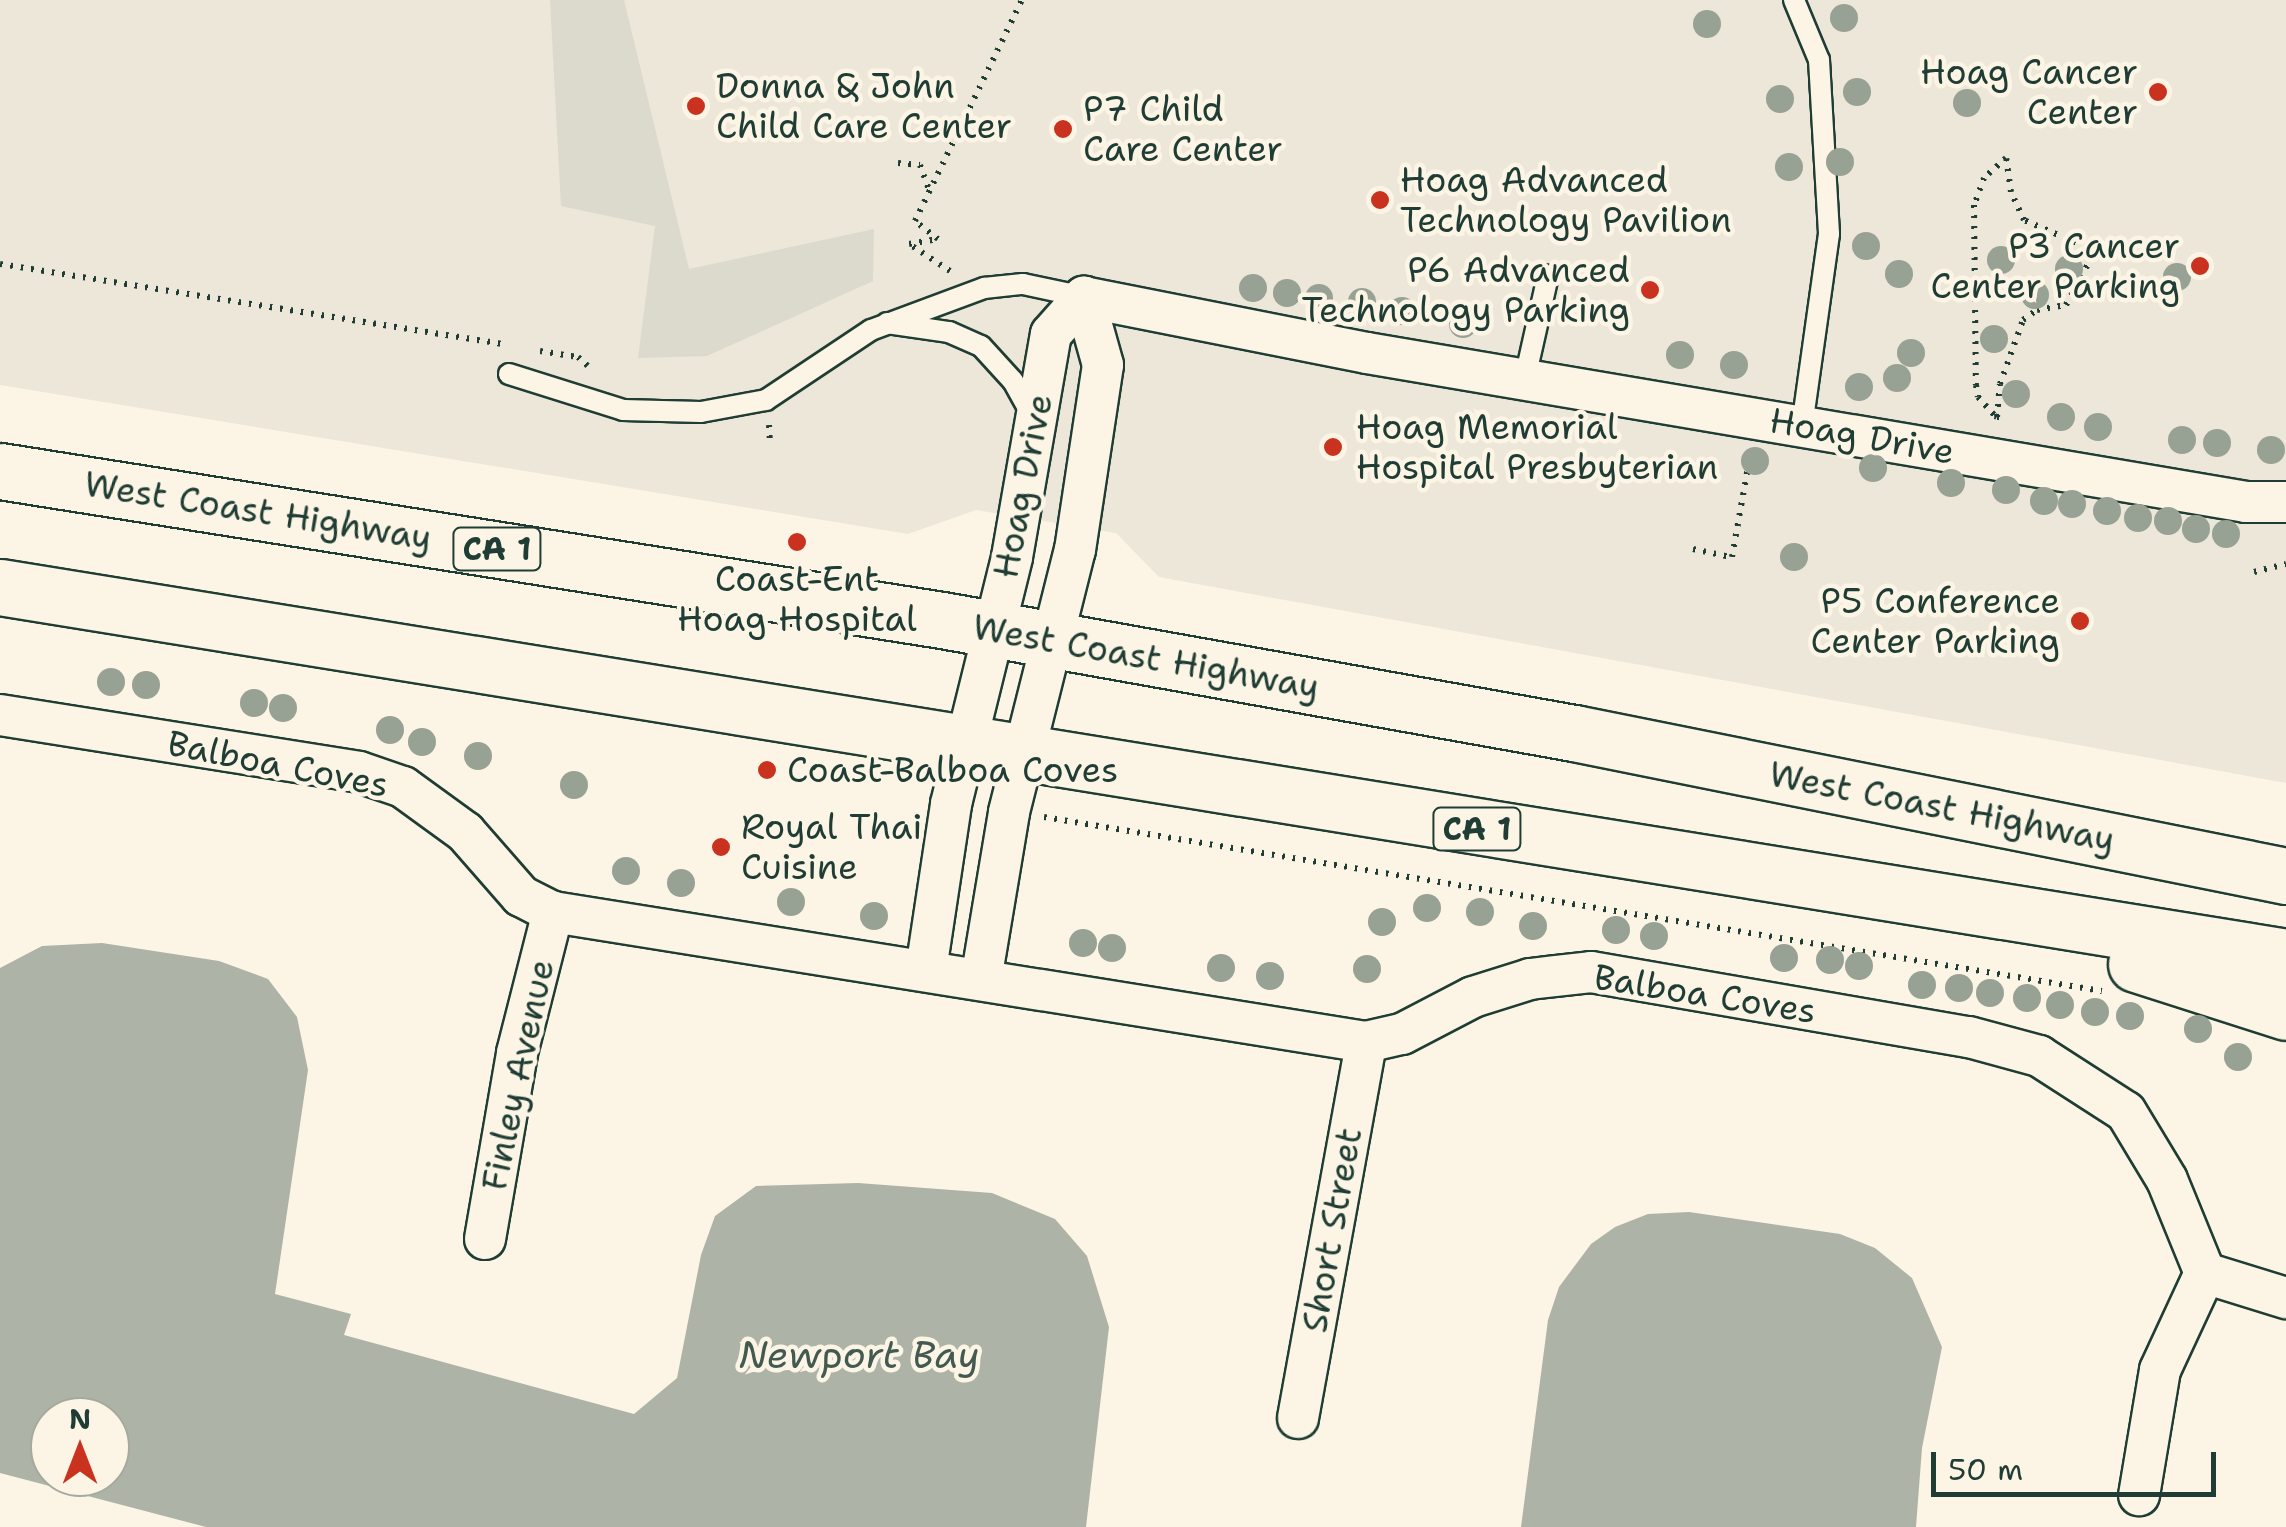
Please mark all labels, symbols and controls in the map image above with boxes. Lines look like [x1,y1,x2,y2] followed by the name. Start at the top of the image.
[1920,51,2138,133] place label: Hoag Cancer Center
[716,65,1012,147] place label: Donna & John Child Care Center
[2147,81,2169,103] marker: Hoag Cancer Center
[1083,88,1283,170] place label: P7 Child Care Center
[685,95,707,117] marker: Donna & John Child Care Center
[1052,118,1074,140] marker: P7 Child Care Center
[1400,159,1732,241] place label: Hoag Advanced Technology Pavilion
[1369,189,1391,211] marker: Hoag Advanced Technology Pavilion
[1931,225,2180,307] place label: P3 Cancer Center Parking
[1302,249,1630,331] place label: P6 Advanced Technology Parking
[2189,255,2211,277] marker: P3 Cancer Center Parking
[1639,279,1661,301] marker: P6 Advanced Technology Parking
[985,390,1061,582] street label: Hoag Drive
[1766,399,1958,473] street label: Hoag Drive
[1356,406,1718,488] place label: Hoag Memorial Hospital Presbyterian
[1320,434,1346,460] marker: Hoag Memorial Hospital Presbyterian
[81,463,435,559] street label: West Coast Highway
[452,522,542,576] road number: CA 1
[786,531,808,553] marker: Coast-Ent Hoag Hospital
[677,558,917,640] place label: Coast-Ent Hoag Hospital
[1811,580,2060,662] place label: P5 Conference Center Parking
[969,606,1323,708] street label: West Coast Highway
[2069,610,2091,632] marker: P5 Conference Center Parking
[164,722,392,806] street label: Balboa Coves
[787,749,1118,791] place label: Coast-Balboa Coves
[1766,753,2118,861] street label: West Coast Highway
[756,759,778,781] marker: Coast-Balboa Coves
[1432,802,1522,856] road number: CA 1
[741,806,922,888] place label: Royal Thai Cuisine
[710,836,732,858] marker: Royal Thai Cuisine
[473,956,563,1194] street label: Finley Avenue
[1591,956,1819,1032] street label: Balboa Coves
[1293,1124,1371,1336] street label: Short Street
[738,1332,980,1378] water label: Newport Bay
[30,1397,130,1497] north arrow
[69,1400,91,1438] text: N
[1936,1432,2221,1494] scale bar
[1948,1449,2023,1490] text: 50 m

